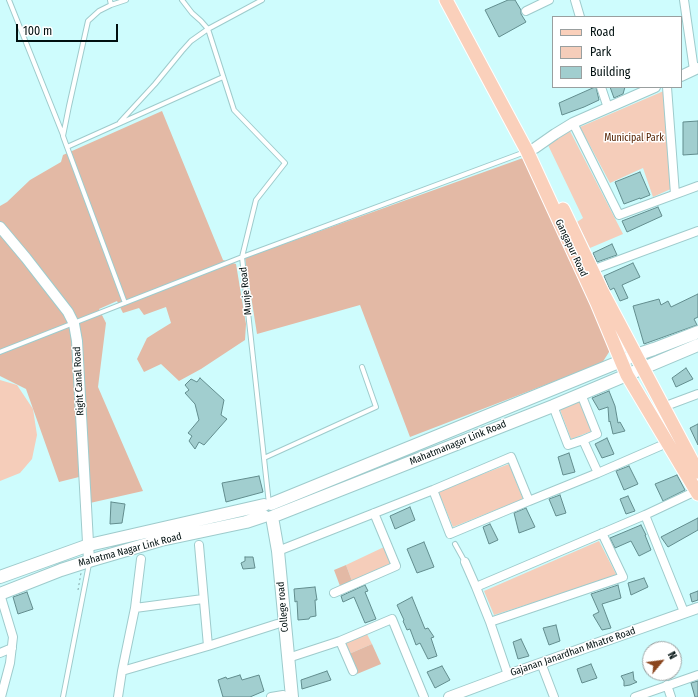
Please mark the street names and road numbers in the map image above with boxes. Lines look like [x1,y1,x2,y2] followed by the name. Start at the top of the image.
[552,217,590,279] street label: Gangapur Road
[238,266,254,316] street label: Munje Road
[71,346,87,416] street label: Right Canal Road
[408,418,508,468] street label: Mahatmanagar Link Road
[77,530,183,570] street label: Mahatma Nagar Link Road
[275,581,291,633] street label: College road
[509,625,637,679] street label: Gajanan Janardhan Mhatre Road

